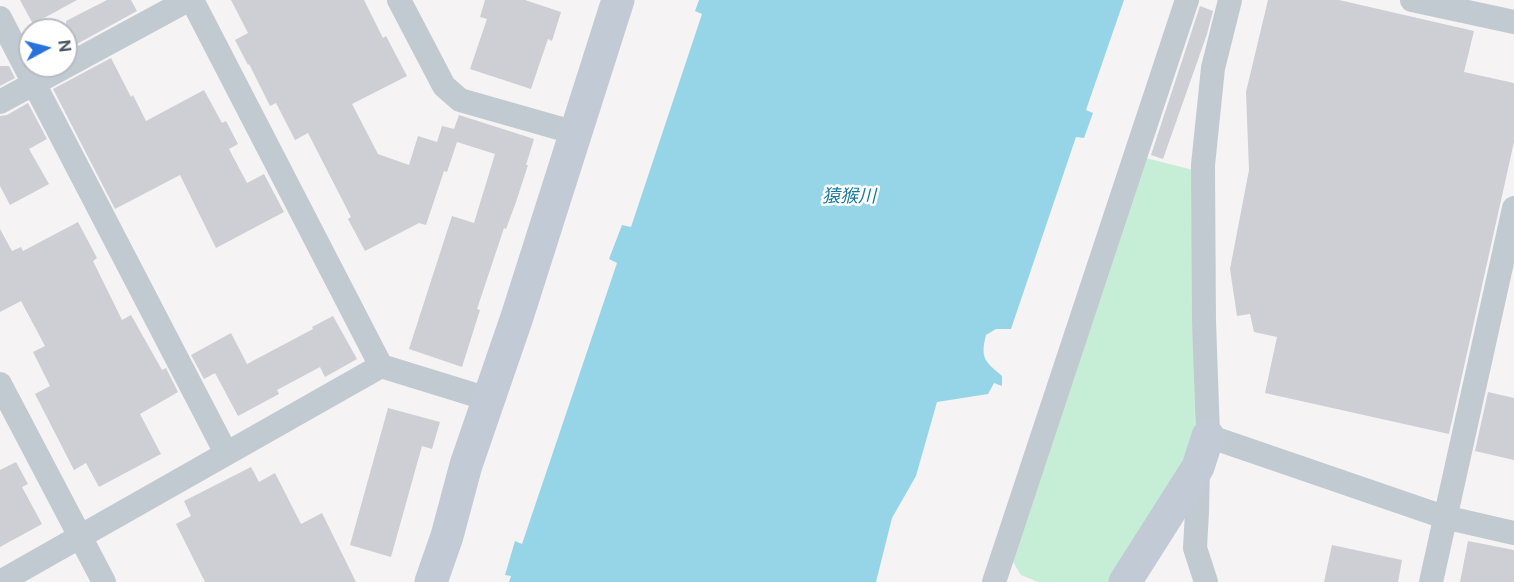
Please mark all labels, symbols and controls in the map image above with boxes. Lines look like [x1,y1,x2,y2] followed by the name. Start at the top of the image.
[18,18,78,78] north arrow
[54,39,75,53] text: N
[822,185,876,207] water label: 猿猴川

